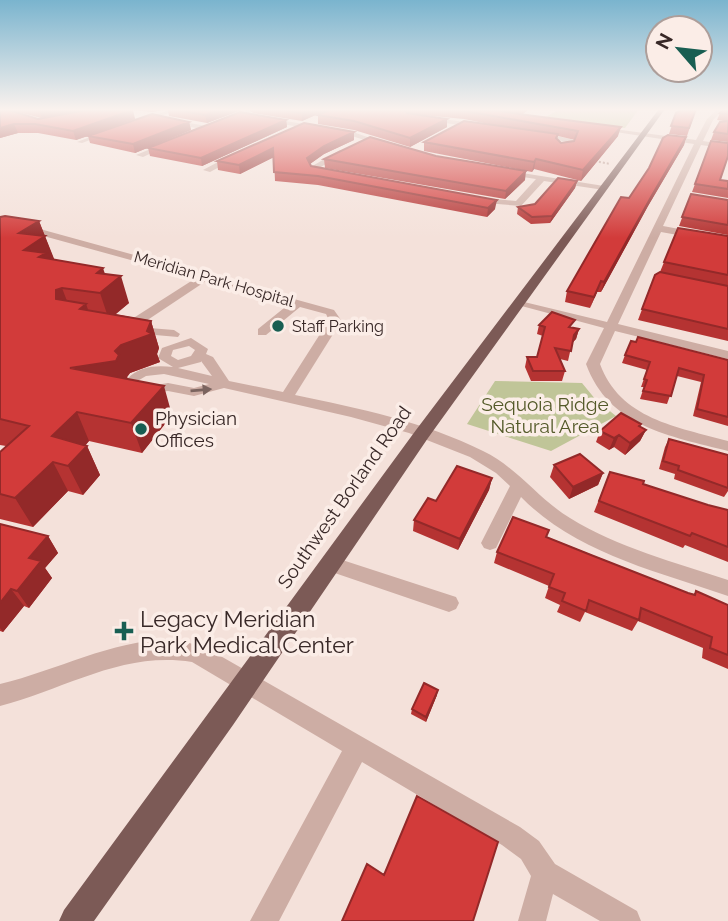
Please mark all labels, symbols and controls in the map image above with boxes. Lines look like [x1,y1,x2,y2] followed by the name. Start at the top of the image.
[644,14,714,84] north arrow
[651,29,677,53] text: N
[132,247,297,311] street label: Meridian Park Hospital
[292,317,384,336] place label: Staff Parking
[270,318,286,334] marker: Staff Parking
[190,384,212,395] one-way arrow
[481,393,609,437] park label: Sequoia Ridge Natural Area
[273,402,415,592] street label: Southwest Borland Road
[155,407,237,451] place label: Physician Offices
[133,421,149,437] marker: Physician Offices
[140,605,354,658] place label: Legacy Meridian Park Medical Center
[114,621,134,641] marker: Legacy Meridian Park Medical Center

